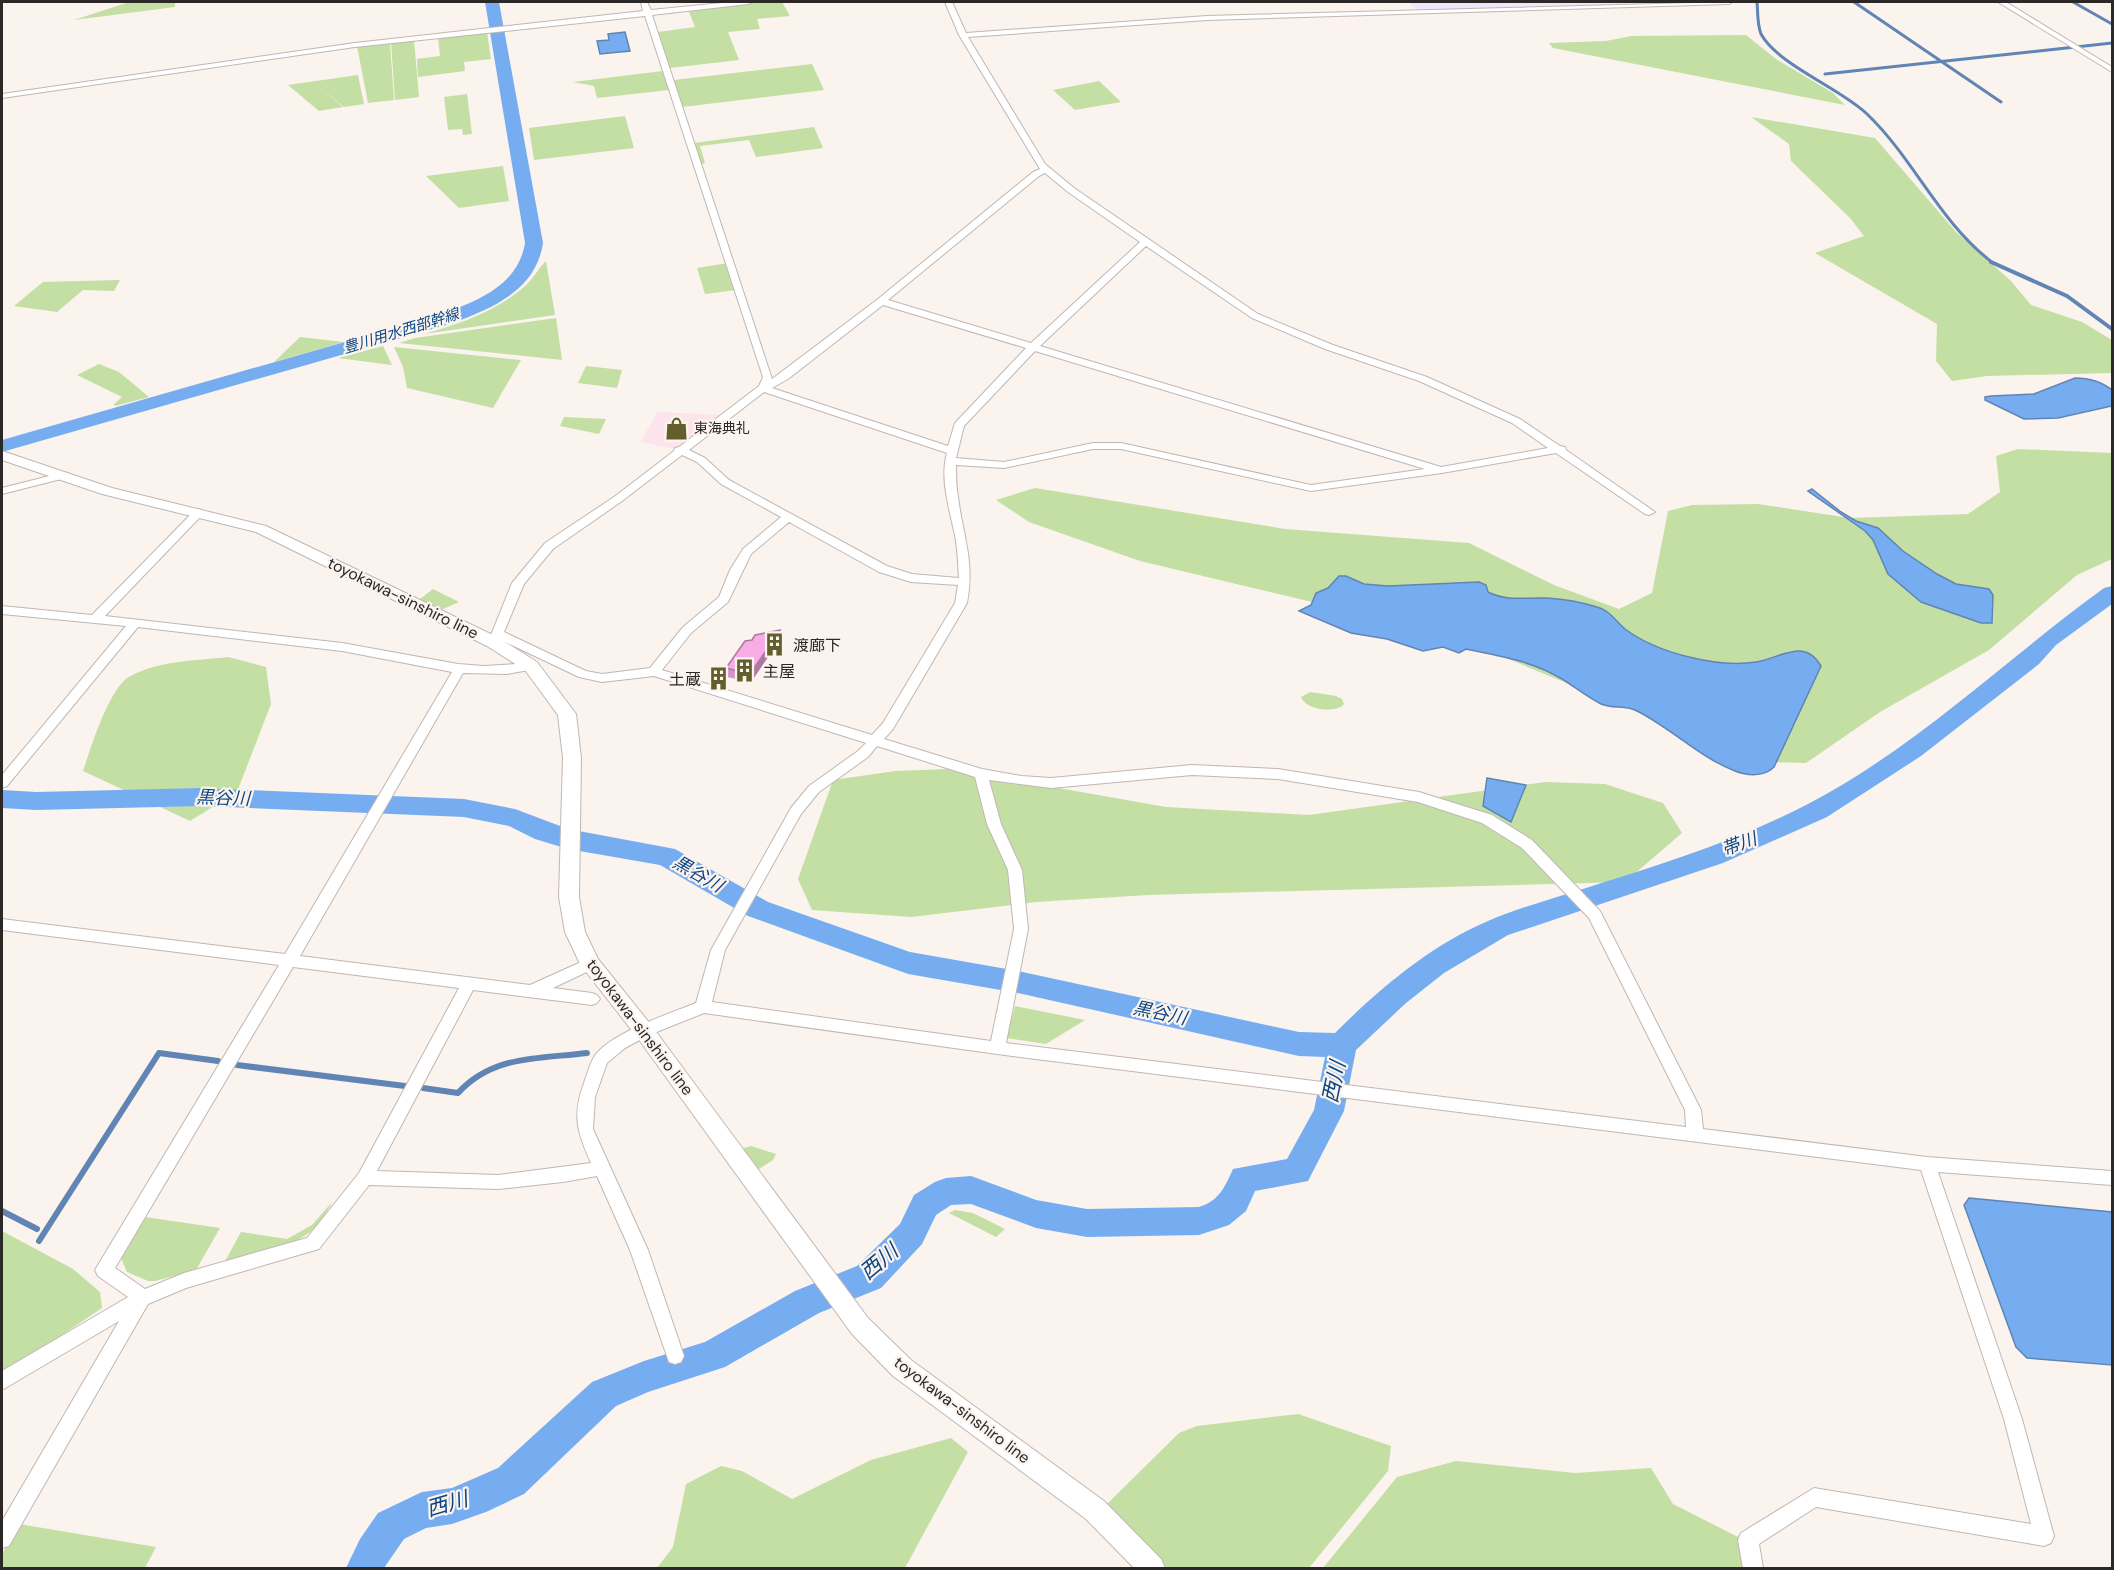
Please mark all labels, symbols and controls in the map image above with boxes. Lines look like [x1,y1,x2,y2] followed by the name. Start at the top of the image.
[341,303,463,358] water label: 豊川用水西部幹線
[663,415,689,441] shop icon: 東海典礼
[694,419,750,437] place label: 東海典礼
[324,552,482,644] street label: toyokawa-sinshiro line
[762,632,788,658] building icon: 渡廊下
[793,635,841,656] place label: 渡廊下
[732,658,758,684] building icon: 主屋
[763,661,795,682] place label: 主屋
[706,666,732,692] building icon: 土蔵
[669,669,701,690] place label: 土蔵
[196,785,252,811] water label: 黒谷川
[1718,826,1762,861] water label: 帯川
[669,850,729,899] water label: 黒谷川
[582,955,698,1099] street label: toyokawa-sinshiro line
[1131,996,1191,1031] water label: 黒谷川
[1316,1057,1352,1105] water label: 西川
[854,1236,906,1286] water label: 西川
[890,1352,1034,1468] street label: toyokawa-sinshiro line
[423,1484,473,1523] water label: 西川

